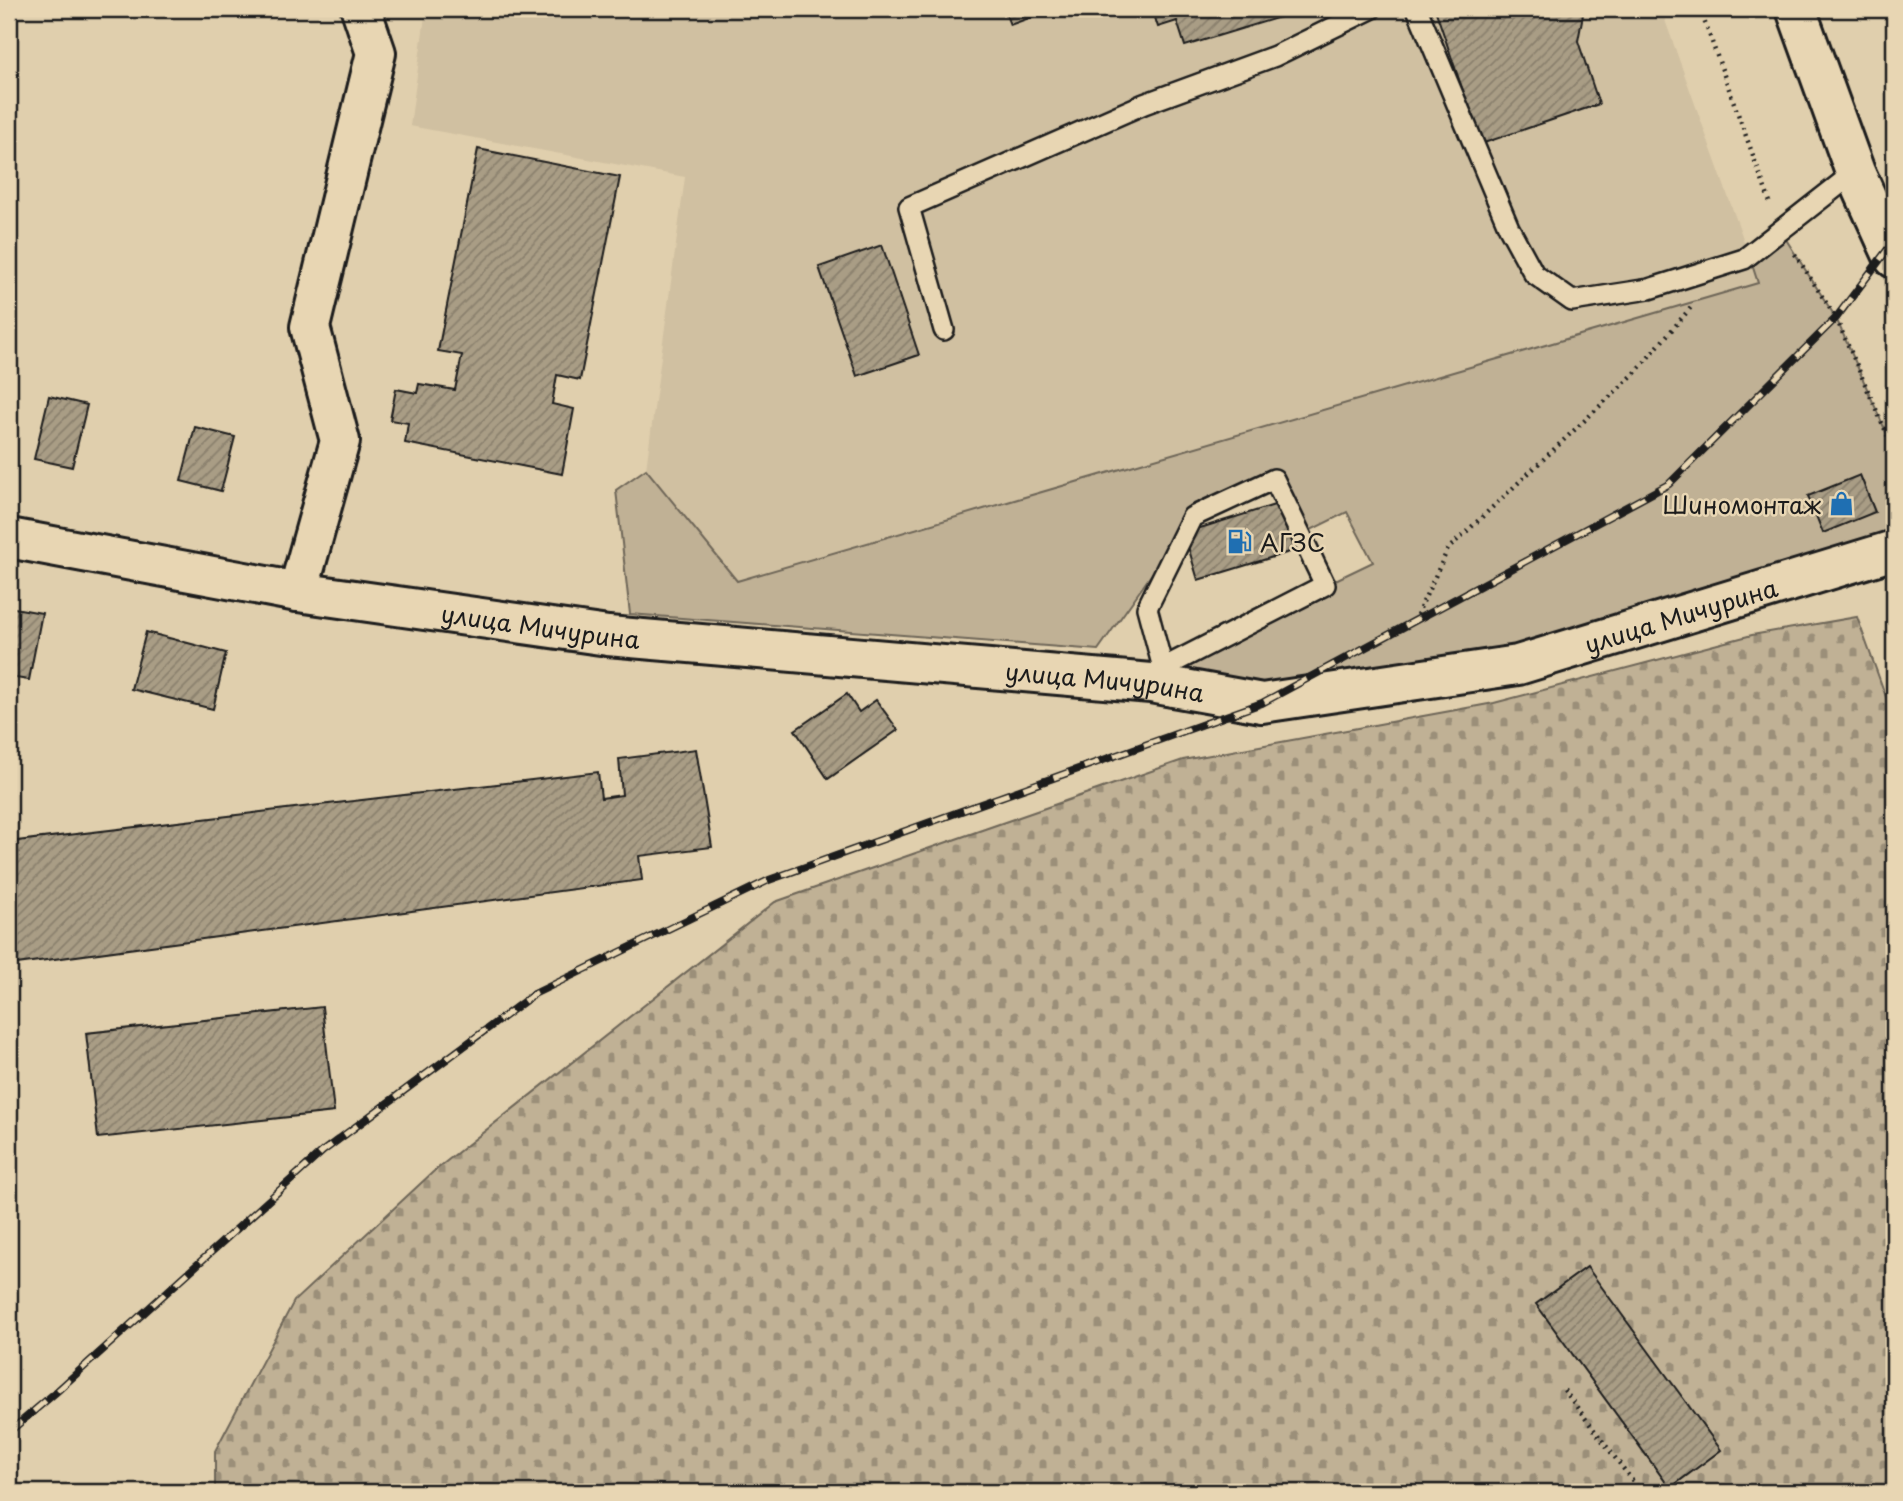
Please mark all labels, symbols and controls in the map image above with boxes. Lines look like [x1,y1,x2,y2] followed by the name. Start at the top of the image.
[1662,486,1822,522] place label: Шиномонтаж
[1827,490,1855,518] shop icon: Шиномонтаж
[1260,524,1325,560] place label: АГЗС
[1226,528,1254,556] fuel station icon: АГЗС
[1580,569,1782,662] street label: улица Мичурина
[439,595,641,657] street label: улица Мичурина
[1004,652,1207,710] street label: улица Мичурина

